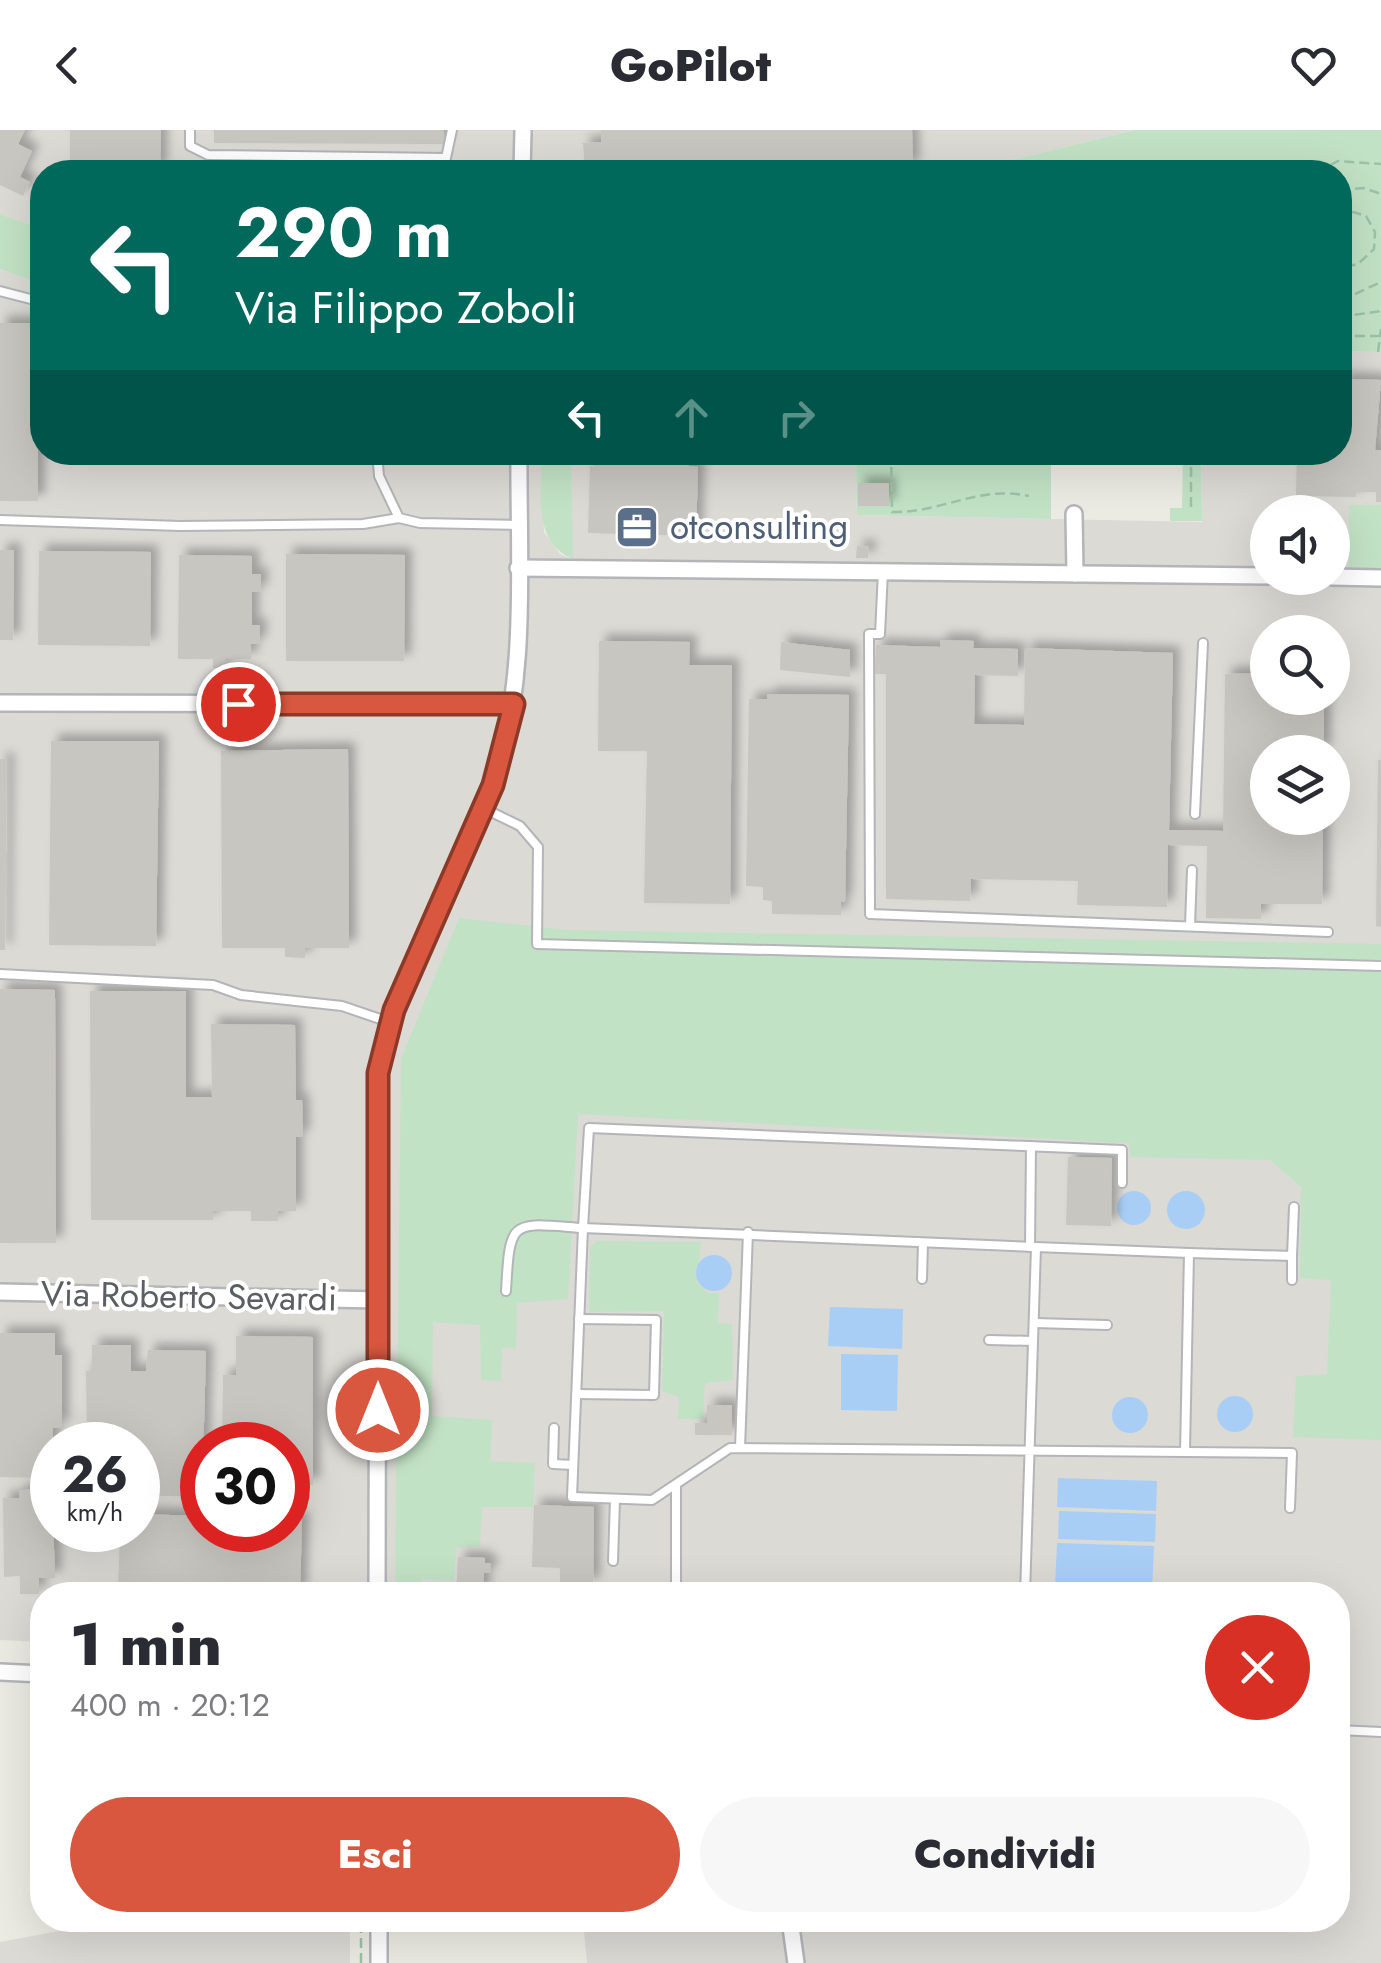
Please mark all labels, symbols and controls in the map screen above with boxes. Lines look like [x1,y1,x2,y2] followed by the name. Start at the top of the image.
[610,33,771,98] text: GoPilot
[40,38,95,93] icon: back
[1286,38,1341,93] icon: heart
[235,182,453,283] text: 290 m
[70,200,200,330] icon: left
[235,275,577,340] text: Via Filippo Zoboli
[559,390,614,445] icon: left
[664,390,719,445] icon: ahead
[769,390,824,445] icon: right
[1250,495,1350,835] map controls
[1250,495,1350,595] button: sound
[670,502,848,552] place label: otconsulting
[614,504,660,550] office icon: otconsulting
[1250,615,1350,715] button: search
[196,662,281,747] pin
[211,677,266,732] icon: arrive
[1250,735,1350,835] button: layers
[40,1268,338,1324] street label: Via Roberto Sevardi
[326,1358,430,1462] position arrow
[180,1422,310,1552] speed limit sign: 30
[62,1438,128,1511] text: 26
[67,1494,123,1530] text: km/h
[70,1601,222,1688] text: 1 min
[1205,1615,1310,1720] button: close
[70,1682,270,1728] text: 400 m · 20:12
[70,1797,680,1912] button: Esci
[700,1797,1310,1912] button: Condividi

